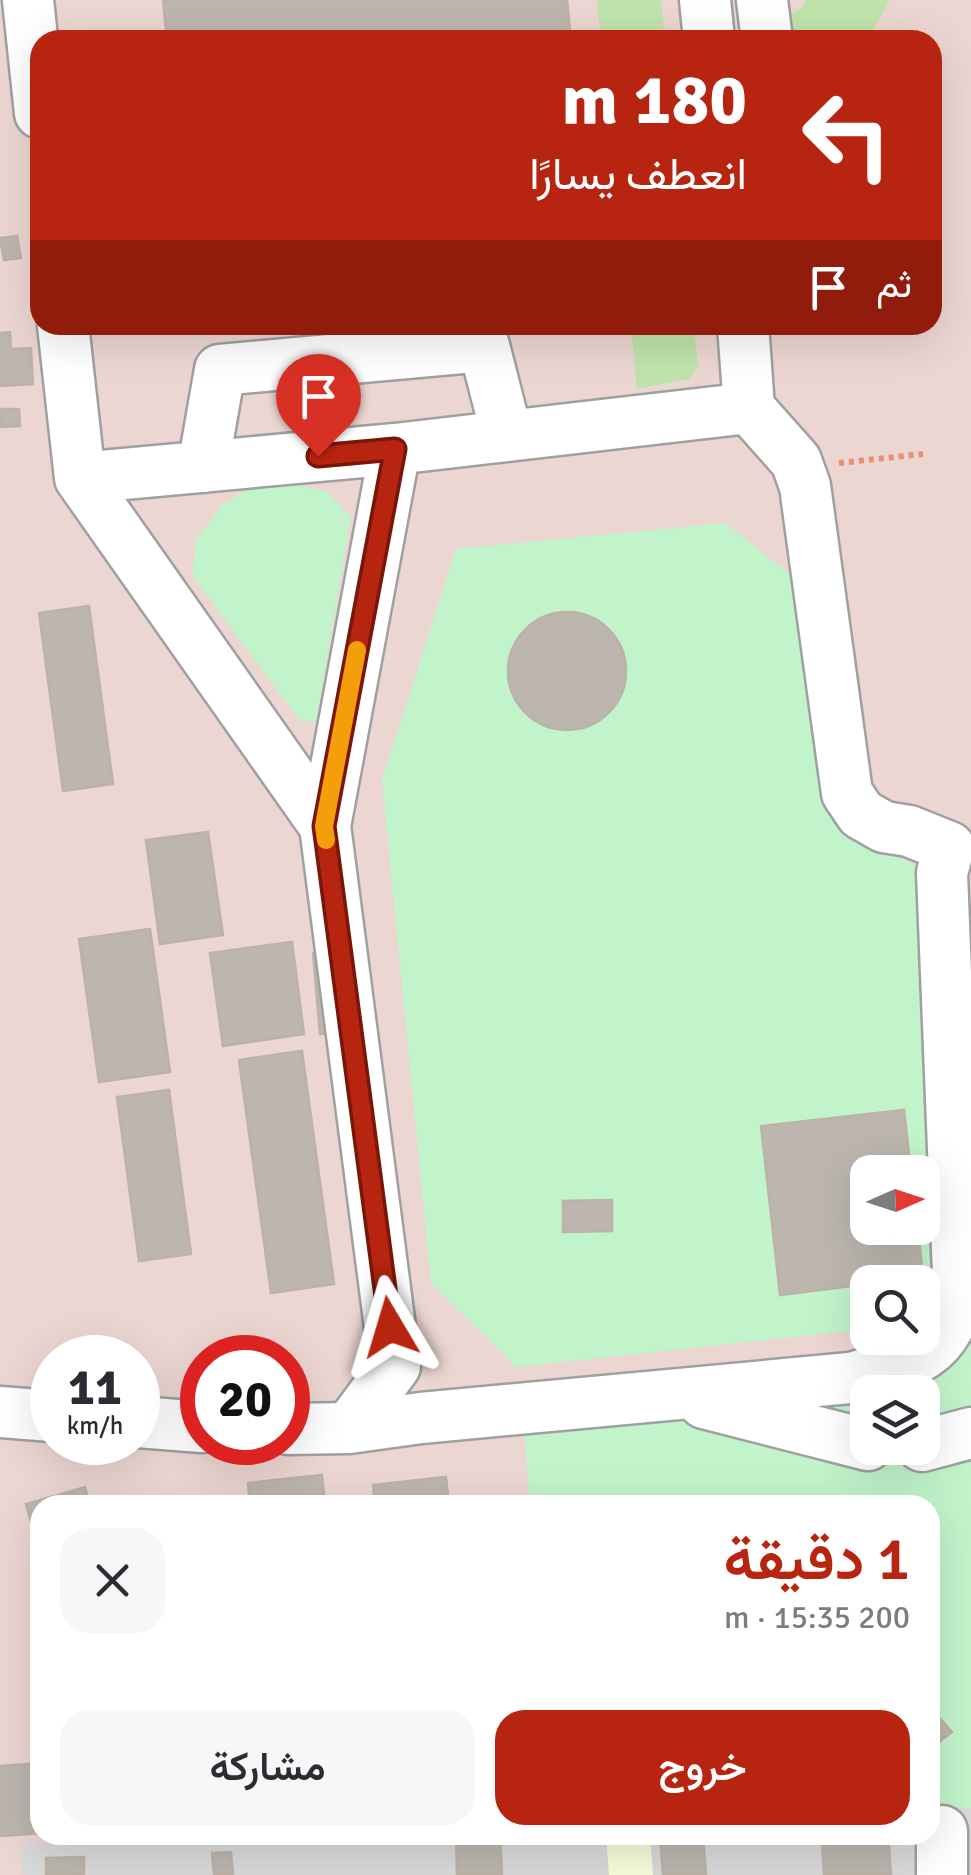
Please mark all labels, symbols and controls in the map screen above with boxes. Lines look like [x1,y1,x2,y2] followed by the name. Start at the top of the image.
[562,57,747,143] text: 180 m
[782,70,912,200] icon: left
[529,147,747,202] text: انعطف يسارًا
[801,260,856,315] icon: arrive
[876,261,912,308] text: ثم
[276,354,361,457] pin
[291,369,346,424] icon: arrive
[850,1155,940,1245] north arrow
[850,1155,940,1465] map controls
[850,1265,940,1355] button: search
[338,1275,442,1379] position arrow
[180,1335,310,1465] speed limit sign: 20
[68,1357,122,1419] text: 11
[850,1375,940,1465] button: layers
[67,1410,123,1441] text: km/h
[724,1523,910,1597] text: 1 دقيقة
[60,1528,165,1633] button: close
[724,1598,910,1637] text: 200 m · 15:35
[60,1710,475,1825] button: مشاركة
[495,1710,910,1825] button: خروج

